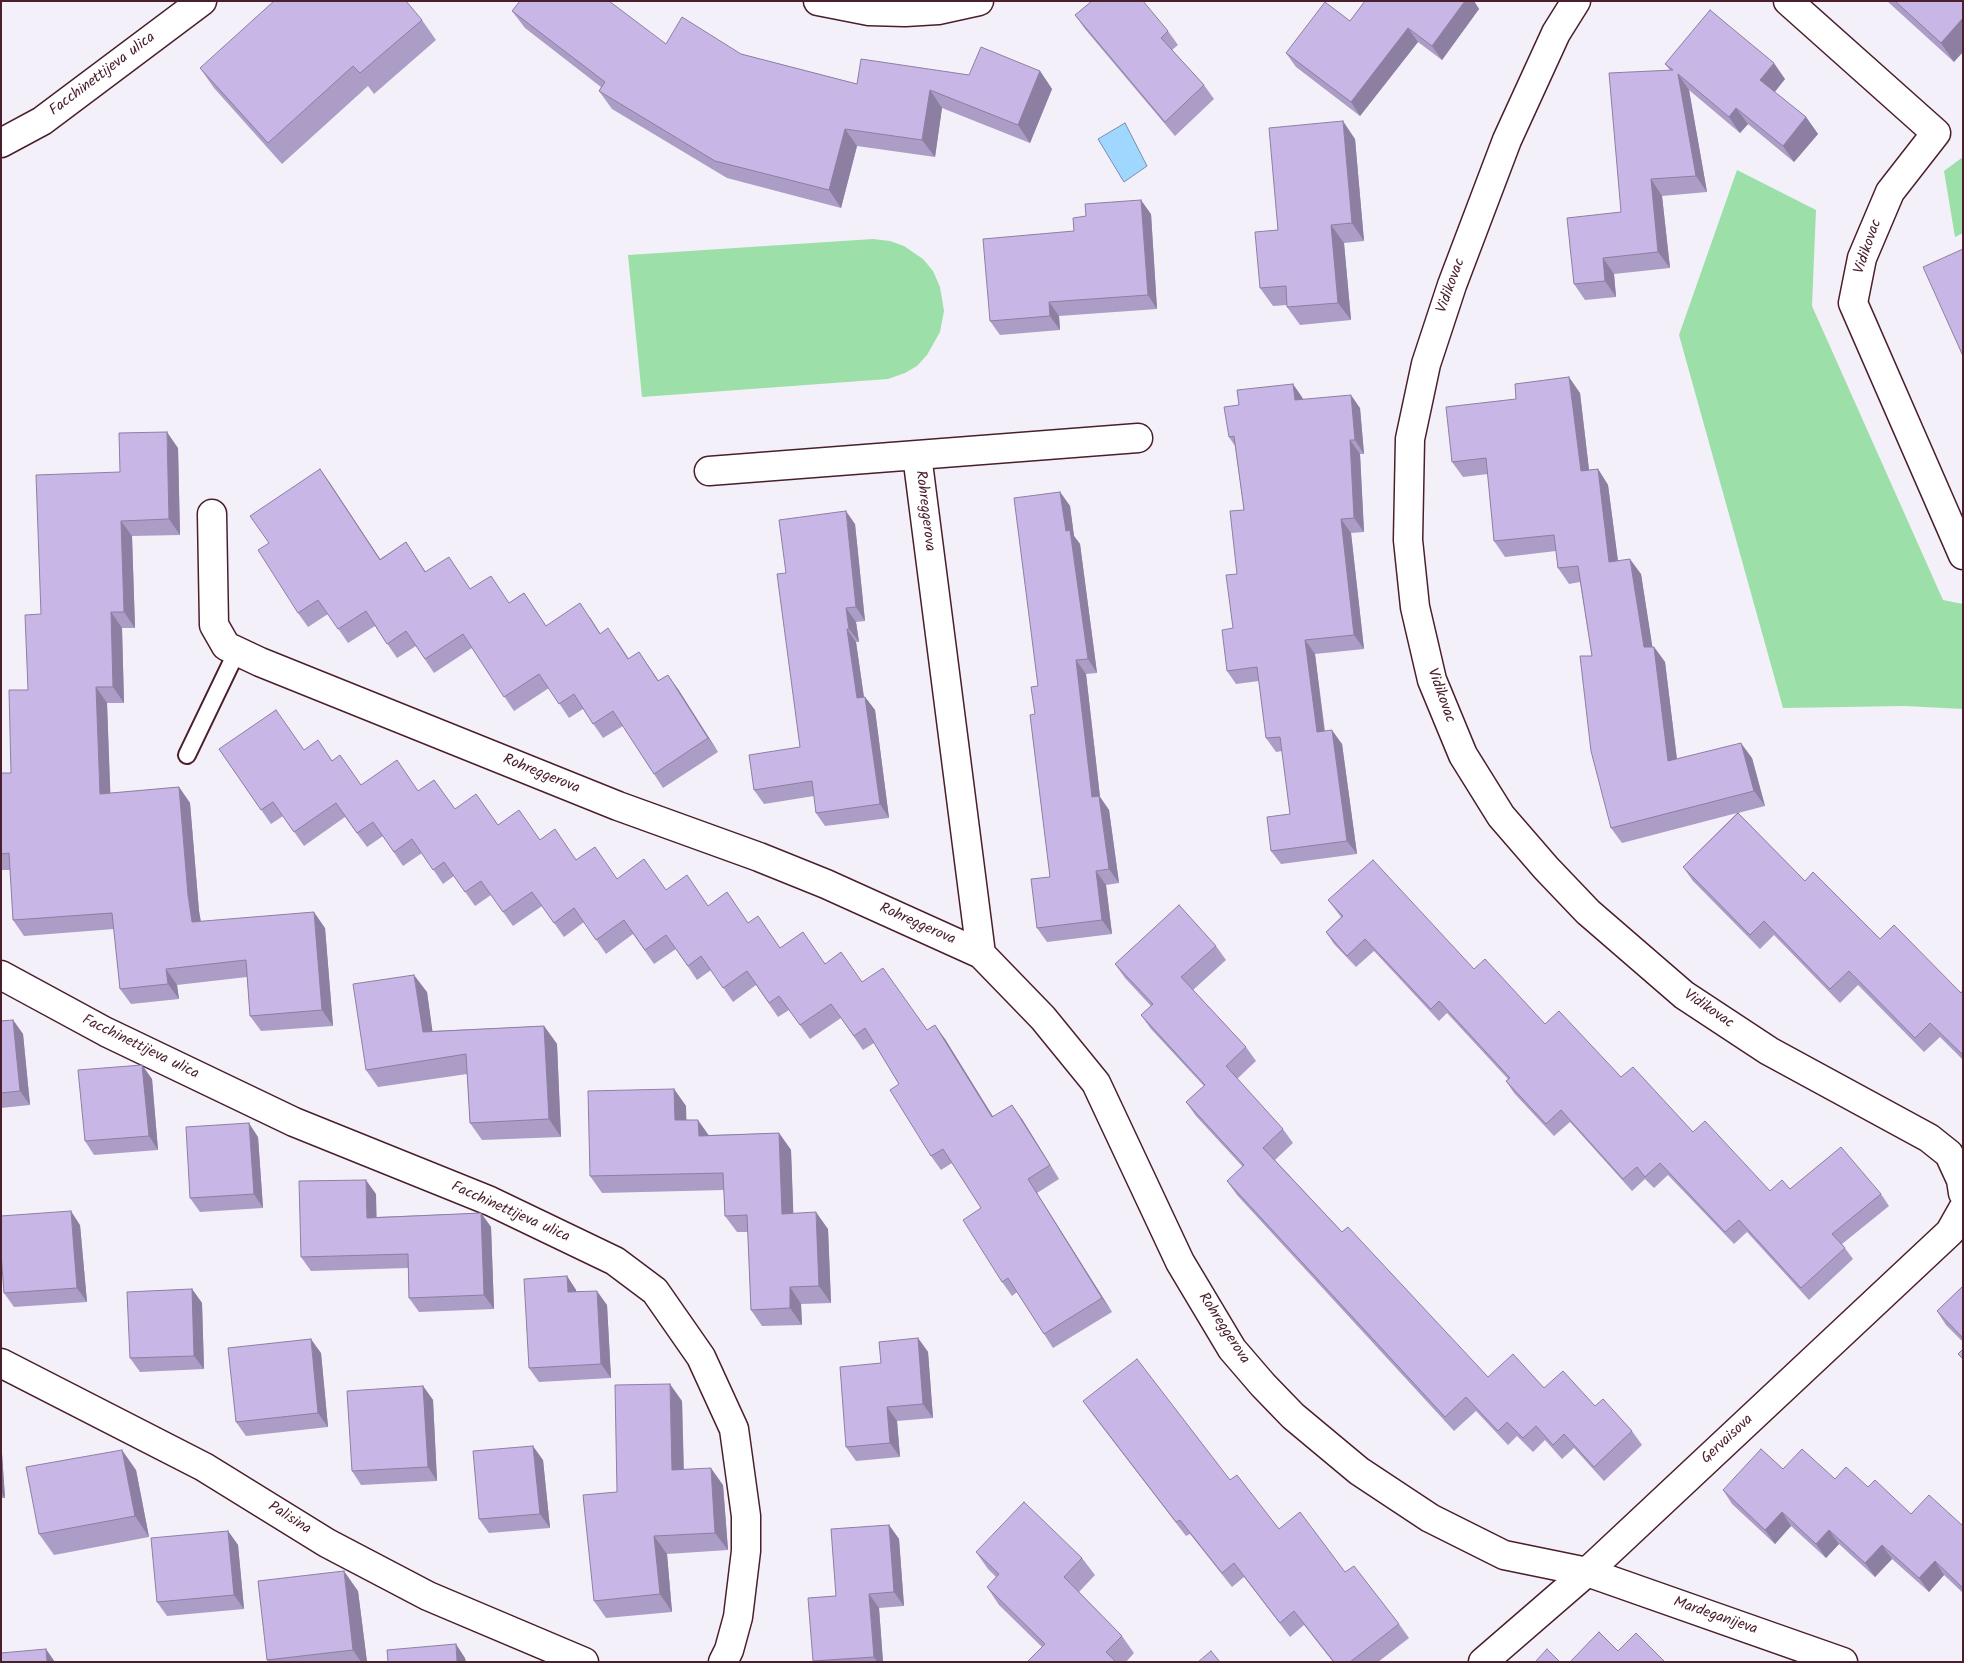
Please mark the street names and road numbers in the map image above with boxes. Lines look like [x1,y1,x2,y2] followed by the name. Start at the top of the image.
[47,29,159,121] street label: Facchinettijeva ulica
[1851,217,1887,277] street label: Vidikovac
[1434,256,1470,316] street label: Vidikovac
[910,469,938,553] street label: Rohreggerova
[1422,666,1458,726] street label: Vidikovac
[500,751,582,799] street label: Rohreggerova
[876,900,958,950] street label: Rohreggerova
[1680,987,1736,1033] street label: Vidikovac
[79,1012,201,1084] street label: Facchinettijeva ulica
[448,1179,572,1247] street label: Facchinettijeva ulica
[1193,1290,1253,1368] street label: Rohreggerova
[1698,1411,1758,1469] street label: Gervaisova
[264,1499,314,1539] street label: Palisina
[1671,1594,1759,1640] street label: Mardeganijeva

